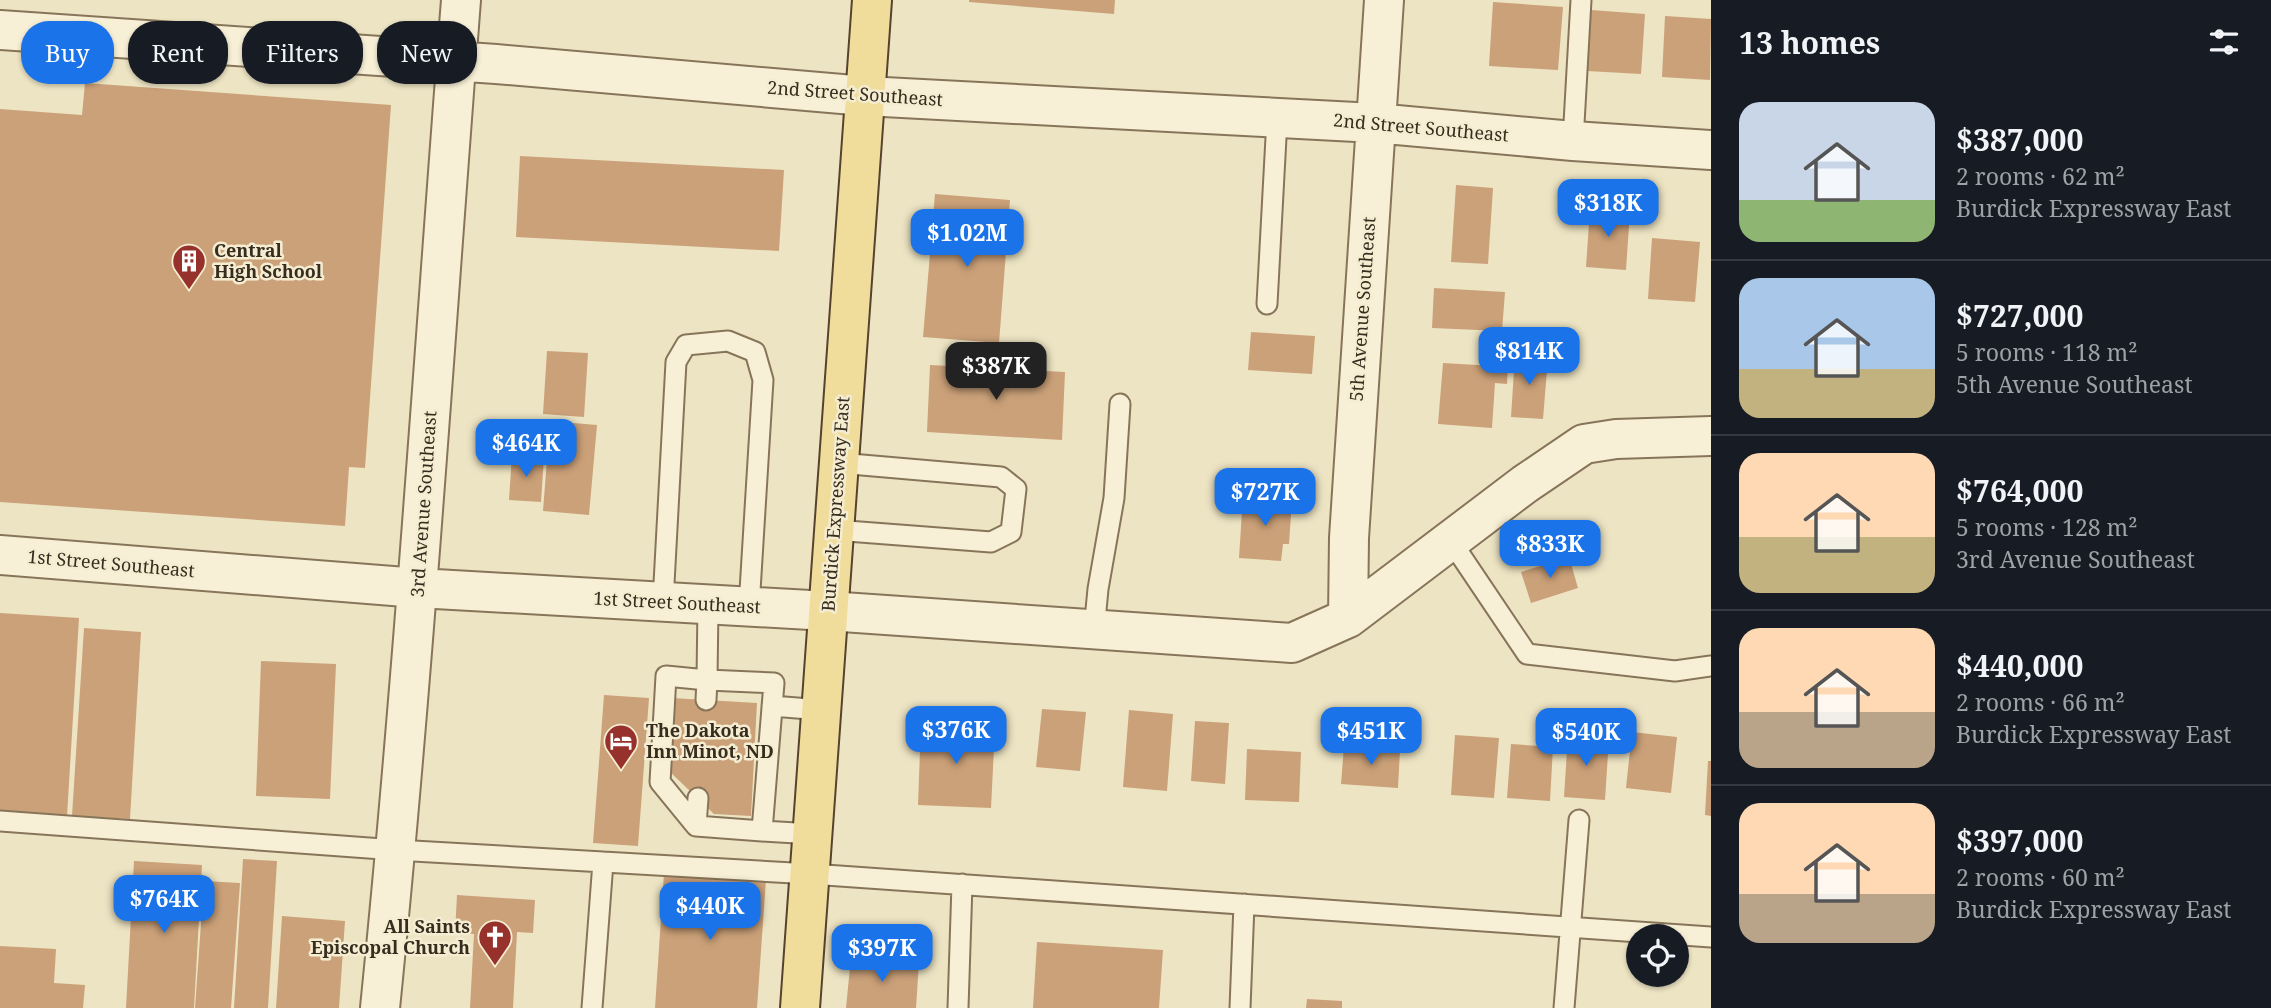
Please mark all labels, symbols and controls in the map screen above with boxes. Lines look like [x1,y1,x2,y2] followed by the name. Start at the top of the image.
[21,21,114,84] chip: Buy
[128,21,228,84] chip: Rent
[242,21,363,84] chip: Filters
[377,21,477,84] chip: New
[1739,22,1880,63] text: 13 homes
[2205,23,2243,61] icon: filters
[767,75,944,111] street label: 2nd Street Southeast
[1332,107,1510,147] street label: 2nd Street Southeast
[1956,119,2083,160] text: $387,000
[1795,130,1879,214] icon: home
[1956,160,2125,192] text: 2 rooms · 62 m²
[1559,180,1657,239] pin: $318K
[1574,186,1642,218] text: $318K
[1956,192,2231,224] text: Burdick Expressway East
[910,210,1024,269] pin: $1.02M
[927,216,1007,248] text: $1.02M
[1344,216,1380,402] street label: 5th Avenue Southeast
[214,238,323,283] place label: Central High School
[170,242,208,291] building icon: Central High School
[1956,295,2083,336] text: $727,000
[1795,306,1879,390] icon: home
[1480,328,1578,387] pin: $814K
[1495,334,1563,366] text: $814K
[1956,336,2138,368] text: 5 rooms · 118 m²
[947,342,1045,402] pin: $387K
[962,349,1030,381] text: $387K
[1956,368,2193,400] text: 5th Avenue Southeast
[816,396,854,612] street label: Burdick Expressway East
[405,410,441,598] street label: 3rd Avenue Southeast
[477,420,575,479] pin: $464K
[492,426,560,458] text: $464K
[1216,468,1314,528] pin: $727K
[1956,470,2083,511] text: $764,000
[1231,475,1299,507] text: $727K
[1795,481,1879,565] icon: home
[1956,511,2138,543] text: 5 rooms · 128 m²
[1501,520,1599,580] pin: $833K
[1516,527,1584,559] text: $833K
[1956,543,2195,575] text: 3rd Avenue Southeast
[27,544,196,582] street label: 1st Street Southeast
[593,586,761,618] street label: 1st Street Southeast
[1956,645,2083,686] text: $440,000
[1795,656,1879,740] icon: home
[1956,686,2125,718] text: 2 rooms · 66 m²
[907,706,1005,766] pin: $376K
[1322,708,1420,767] pin: $451K
[1537,708,1635,768] pin: $540K
[922,713,990,745] text: $376K
[1337,714,1405,746] text: $451K
[1552,715,1620,747] text: $540K
[646,718,774,763] place label: The Dakota Inn Minot, ND
[1956,718,2231,750] text: Burdick Expressway East
[602,722,640,771] hotel icon: The Dakota Inn Minot, ND
[1956,820,2083,861] text: $397,000
[1795,831,1879,915] icon: home
[1956,861,2125,893] text: 2 rooms · 60 m²
[115,876,213,935] pin: $764K
[130,882,198,914] text: $764K
[661,883,759,942] pin: $440K
[676,889,744,921] text: $440K
[1956,893,2231,925] text: Burdick Expressway East
[311,914,470,959] place label: All Saints Episcopal Church
[476,918,514,967] church icon: All Saints Episcopal Church
[1626,924,1689,987] map controls
[1626,924,1689,987] button: locate
[833,925,931,984] pin: $397K
[848,931,916,963] text: $397K

